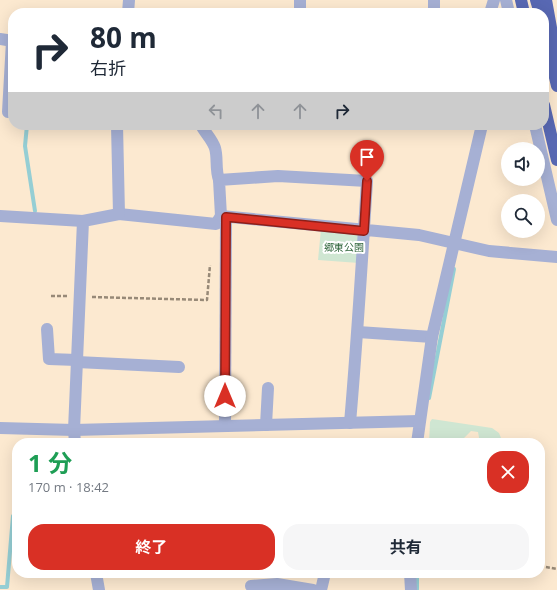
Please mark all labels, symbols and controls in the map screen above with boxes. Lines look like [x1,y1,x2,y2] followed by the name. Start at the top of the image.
[90,18,157,56] text: 80 m
[24,24,76,76] icon: right
[90,56,126,80] text: 右折
[205,100,227,122] icon: left
[247,100,269,122] icon: ahead
[289,100,311,122] icon: ahead
[331,100,353,122] icon: right
[350,140,384,181] pin
[501,142,545,238] map controls
[501,142,545,186] button: sound
[356,146,378,168] icon: arrive
[501,194,545,238] button: search
[324,240,364,254] park label: 郷東公園
[204,375,246,417] position arrow
[28,446,72,479] text: 1 分
[487,451,529,493] button: close
[28,478,109,496] text: 170 m · 18:42
[28,524,275,570] button: 終了
[283,524,529,570] button: 共有

